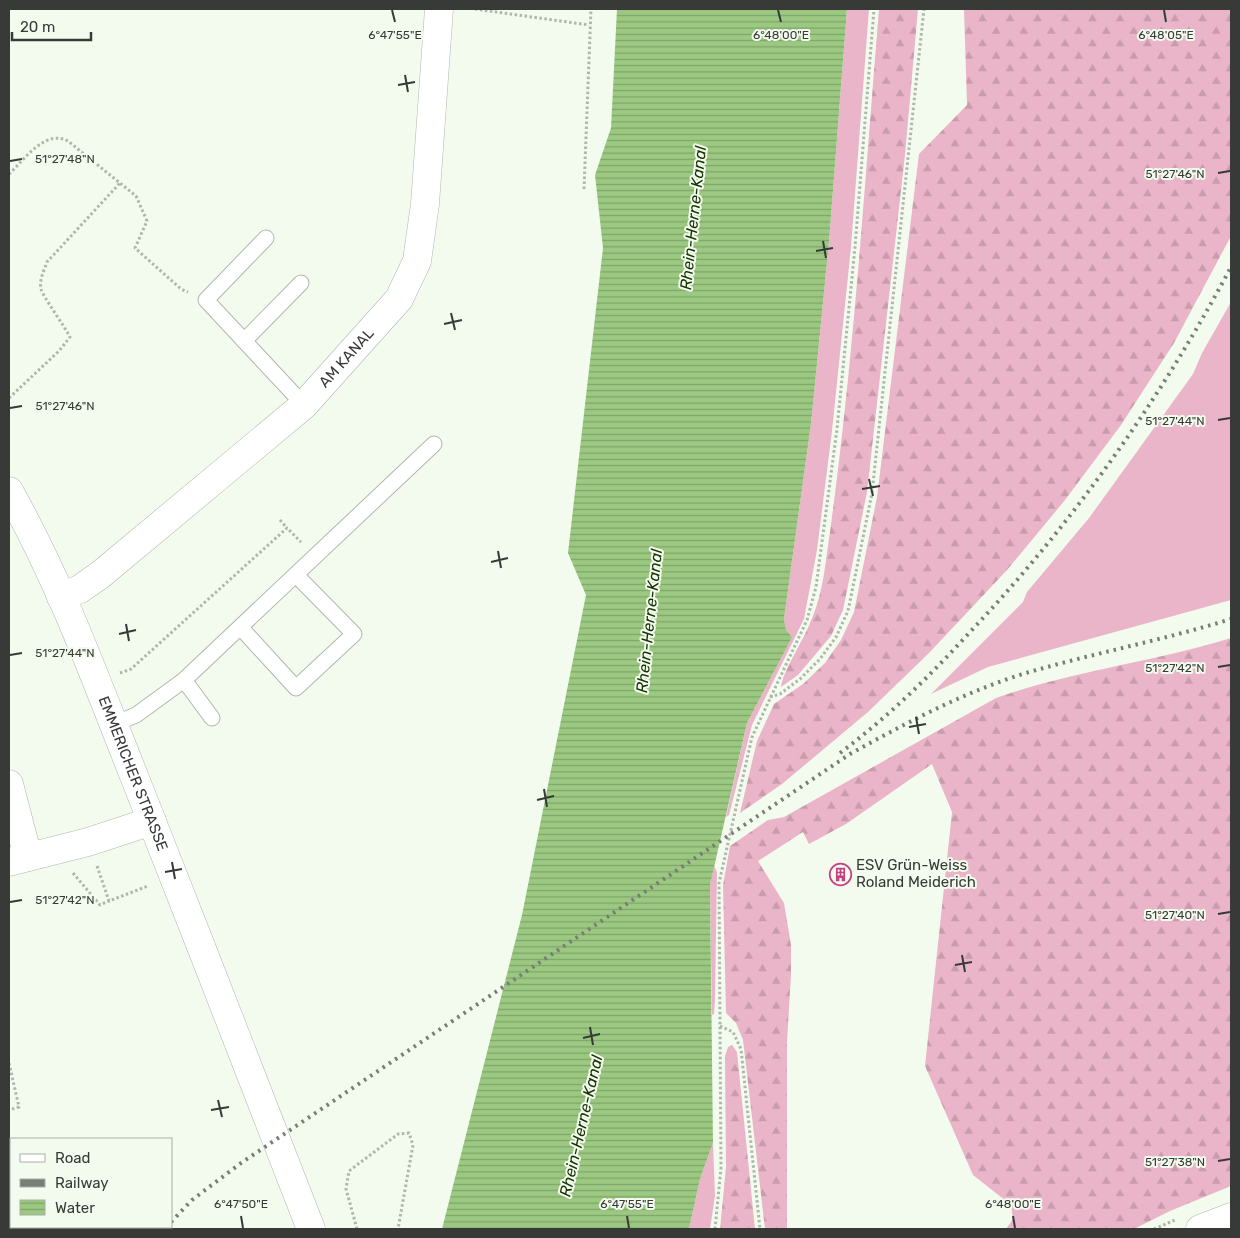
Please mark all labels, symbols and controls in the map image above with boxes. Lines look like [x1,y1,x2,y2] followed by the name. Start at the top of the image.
[12,10,91,42] scale bar
[20,18,55,36] text: 20 m
[368,28,422,42] text: 6°47'55"E
[753,28,809,42] text: 6°48'00"E
[1138,28,1194,42] text: 6°48'05"E
[676,144,710,291] water label: Rhein-Herne-Kanal
[35,152,95,166] text: 51°27'48"N
[1145,167,1205,181] text: 51°27'46"N
[315,324,378,391] street label: AM KANAL
[35,399,95,413] text: 51°27'46"N
[1145,414,1205,428] text: 51°27'44"N
[632,547,666,694] water label: Rhein-Herne-Kanal
[35,646,95,660] text: 51°27'44"N
[1145,661,1205,675] text: 51°27'42"N
[95,694,172,854] street label: EMMERICHER STRASSE
[856,856,976,891] place label: ESV Grün-Weiss Roland Meiderich
[828,862,852,886] building icon: ESV Grün-Weiss Roland Meiderich
[35,893,95,907] text: 51°27'42"N
[1145,908,1205,922] text: 51°27'40"N
[555,1052,607,1199] water label: Rhein-Herne-Kanal
[10,1138,172,1228] legend
[55,1149,91,1167] text: Road
[1145,1155,1205,1169] text: 51°27'38"N
[55,1174,109,1192] text: Railway
[214,1197,268,1211] text: 6°47'50"E
[600,1197,654,1211] text: 6°47'55"E
[985,1197,1041,1211] text: 6°48'00"E
[55,1199,95,1217] text: Water

